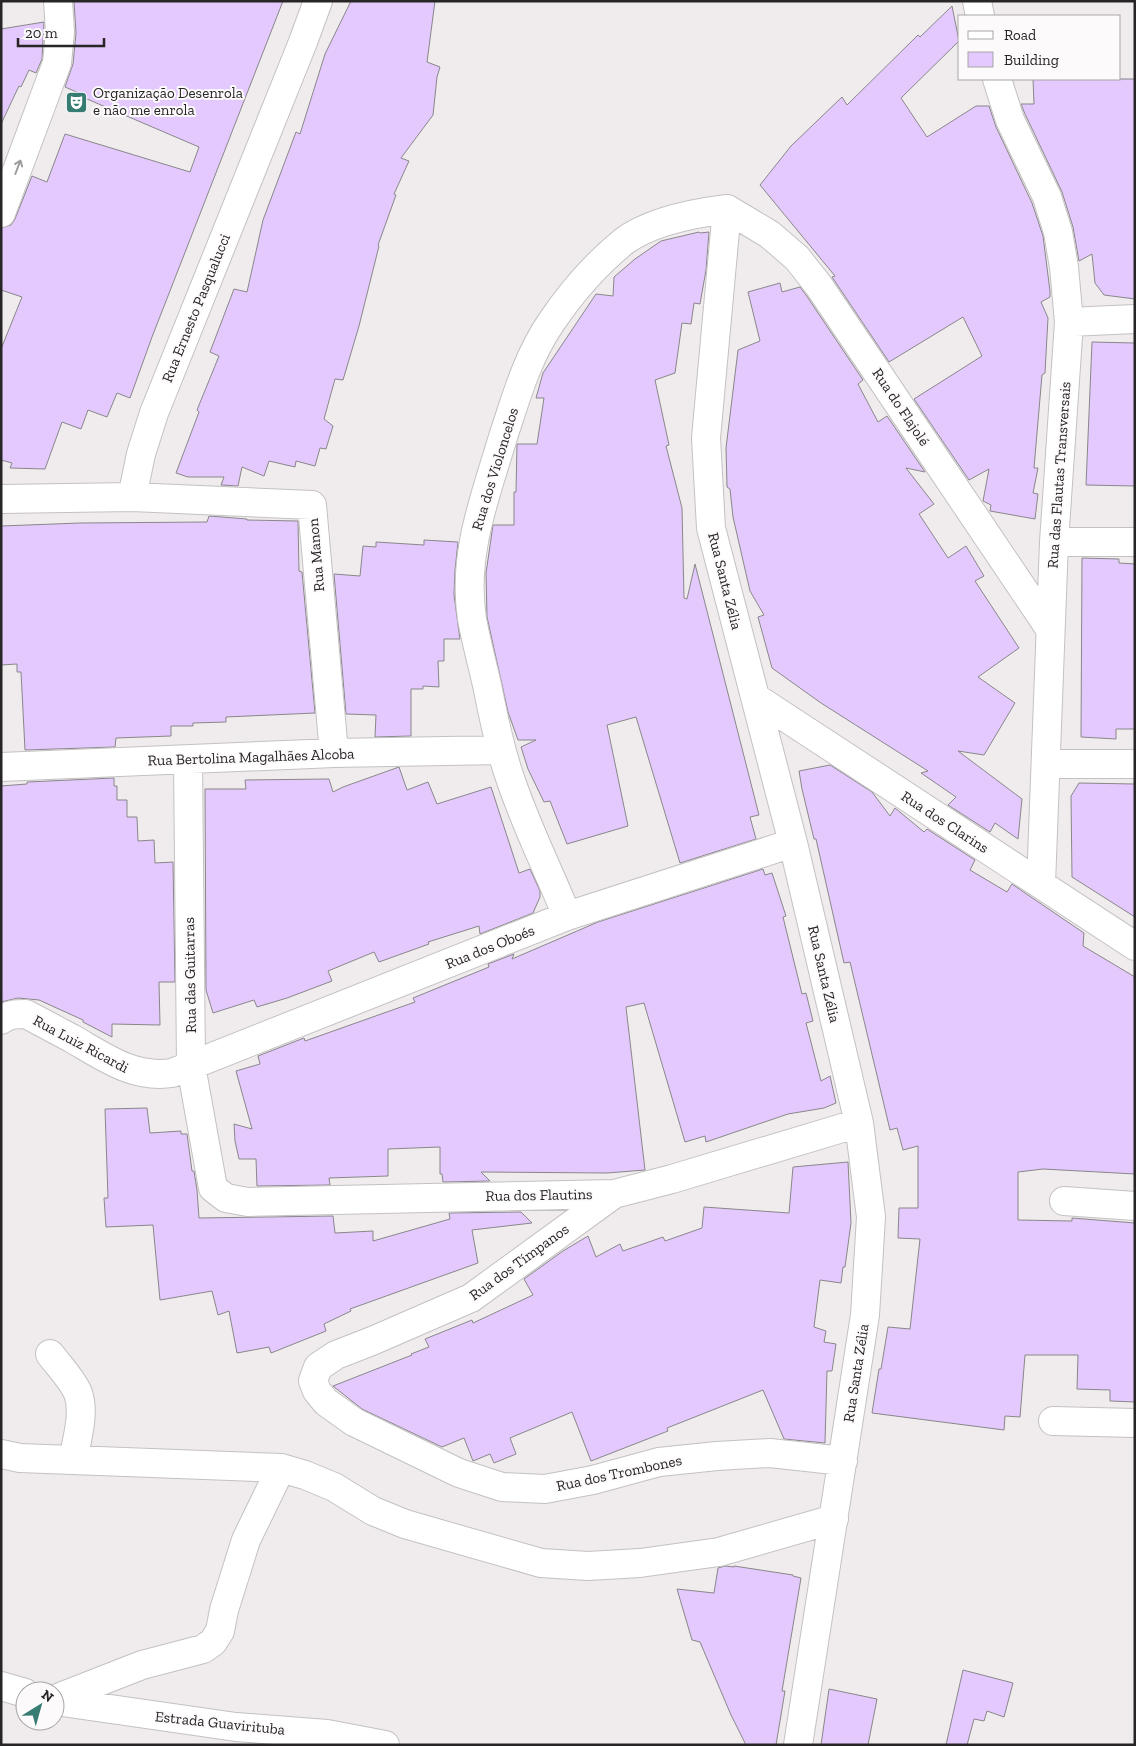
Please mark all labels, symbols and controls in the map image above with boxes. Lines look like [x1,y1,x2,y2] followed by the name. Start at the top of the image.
[18,15,104,47] scale bar
[958,15,1121,80] legend
[25,24,58,42] text: 20 m
[1004,26,1037,44] text: Road
[1004,51,1059,69] text: Building
[93,84,243,119] place label: Organização Desenrola e não me enrola
[65,90,89,114] theatre icon: Organização Desenrola e não me enrola
[14,160,23,176] one-way arrow
[158,231,234,385] street label: Rua Ernesto Pasqualucci
[868,365,934,449] street label: Rua do Flajolé
[1043,381,1075,569] street label: Rua das Flautas Transversais
[468,405,522,533] street label: Rua dos Violoncelos
[304,517,328,592] street label: Rua Manon
[704,531,746,631] street label: Rua Santa Zélia
[147,744,355,770] street label: Rua Bertolina Magalhães Alcoba
[898,787,992,857] street label: Rua dos Clarins
[180,917,200,1033] street label: Rua das Guitarras
[443,921,537,973] street label: Rua dos Oboés
[804,923,844,1025] street label: Rua Santa Zélia
[30,1011,132,1077] street label: Rua Luiz Ricardi
[485,1185,593,1205] street label: Rua dos Flautins
[466,1220,572,1304] street label: Rua dos Tímpanos
[839,1322,873,1424] street label: Rua Santa Zélia
[555,1451,683,1495] street label: Rua dos Trombones
[15,1681,65,1731] north arrow
[38,1686,57,1706] text: N
[154,1707,286,1739] street label: Estrada Guavirituba

